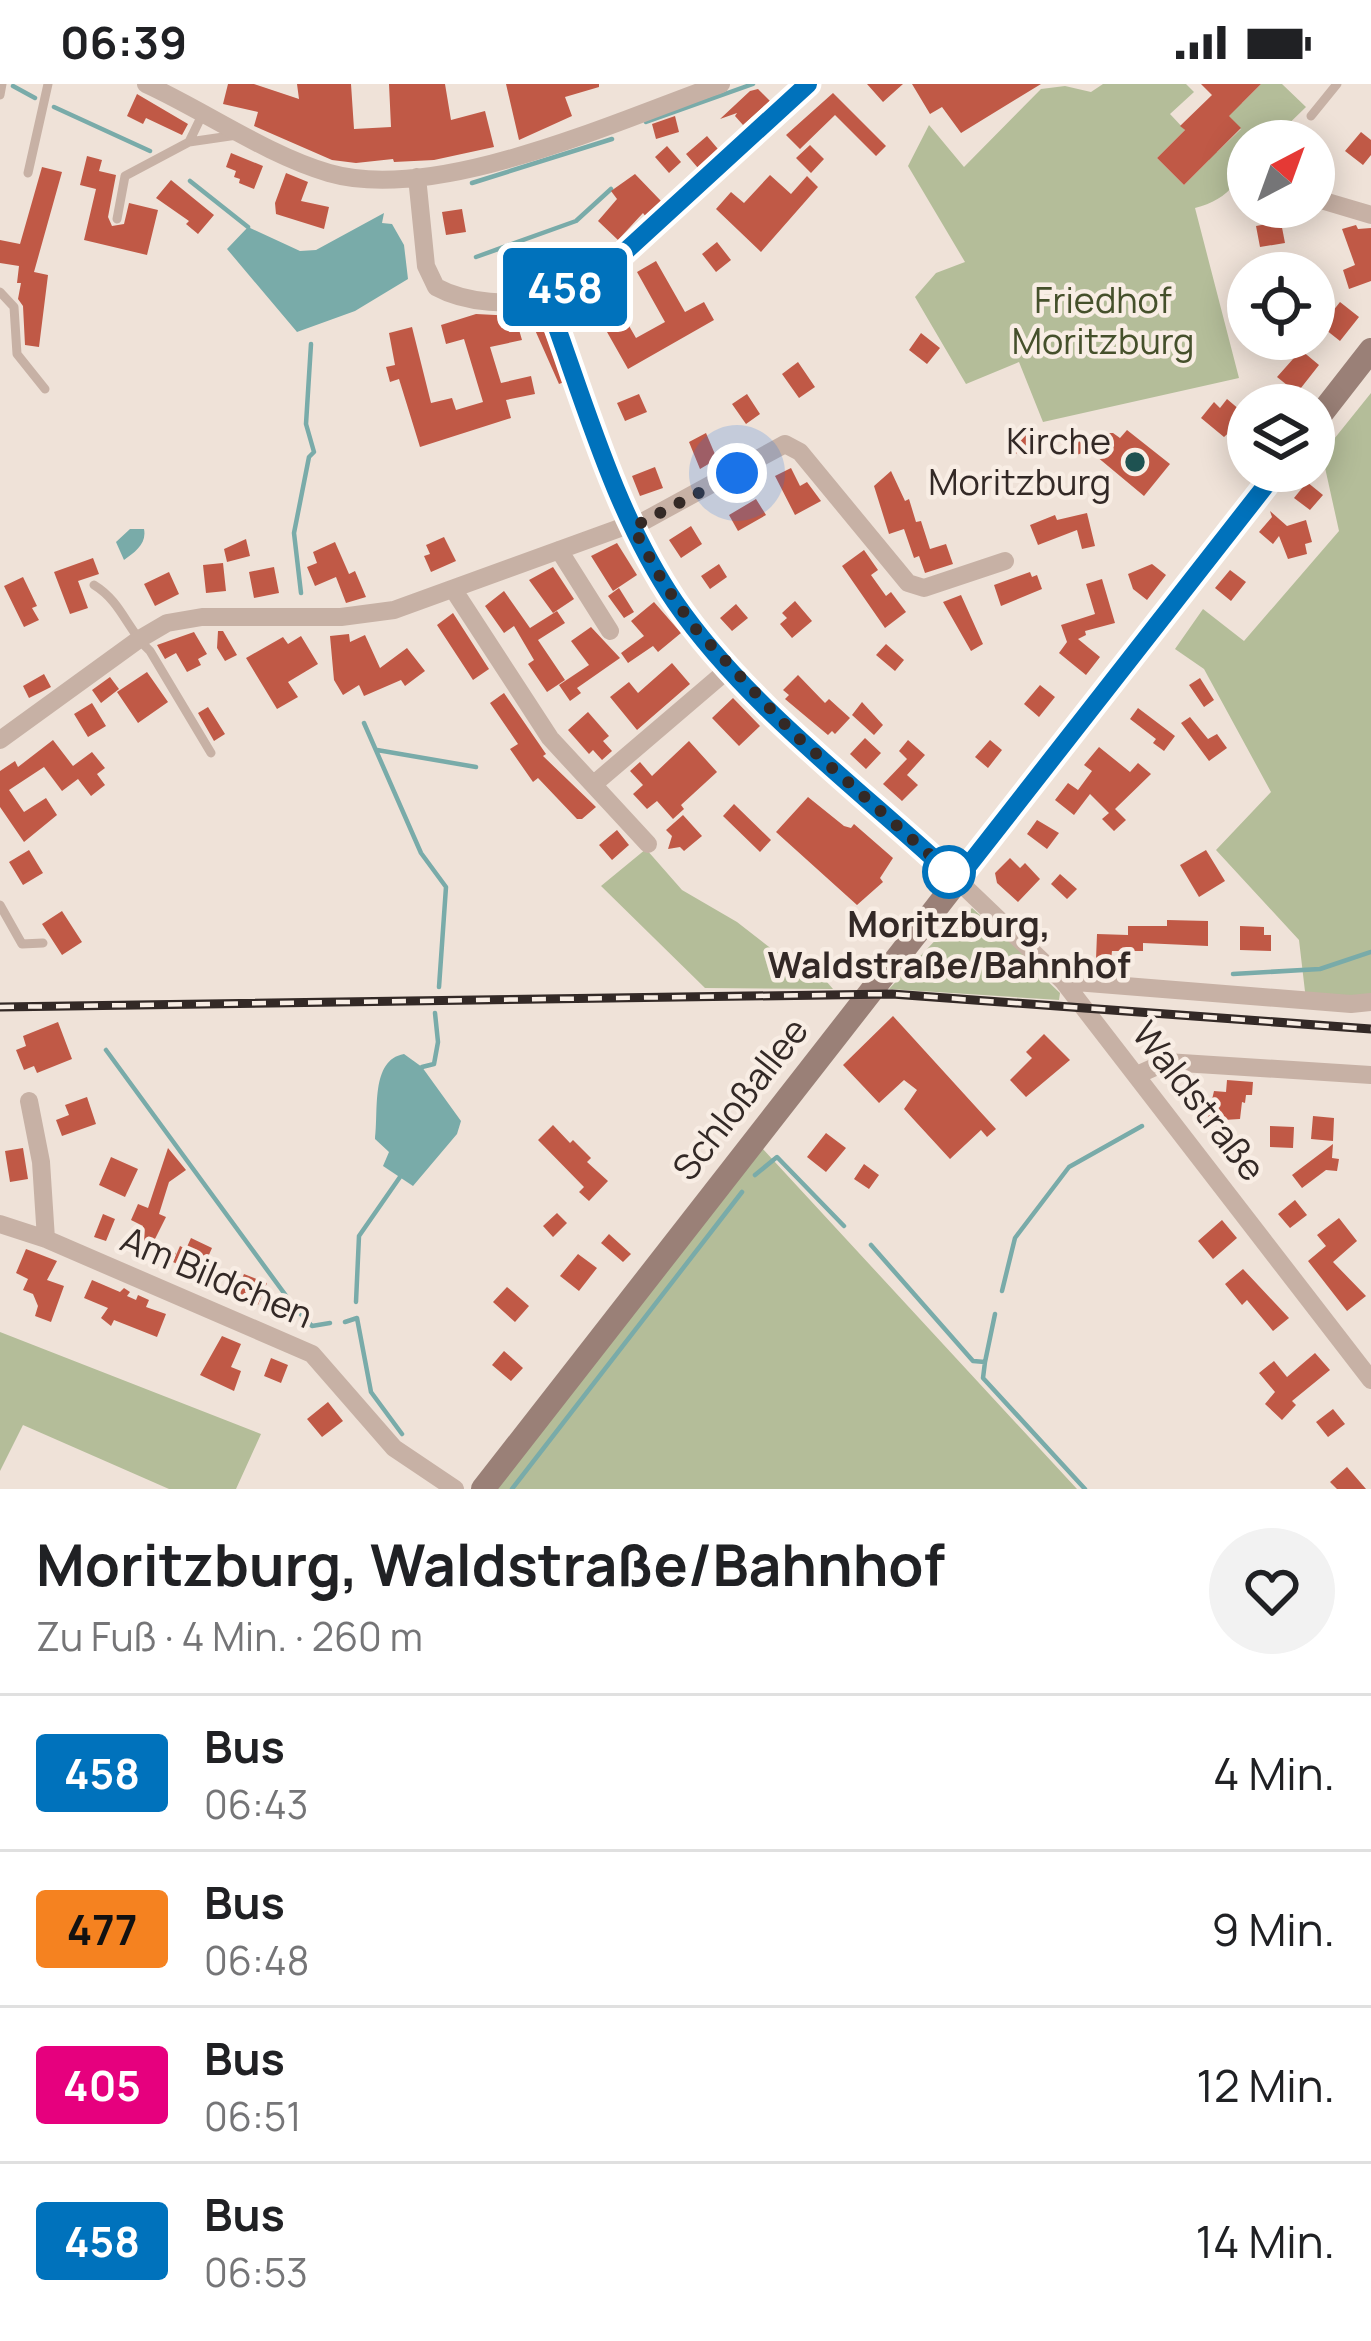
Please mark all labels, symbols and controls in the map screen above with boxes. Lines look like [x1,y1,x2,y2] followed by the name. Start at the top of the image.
[60,11,187,73] text: 06:39
[1227,120,1335,228] north arrow
[1227,120,1335,492] map controls
[496,248,634,326] line badge: 458
[1227,252,1335,360] button: locate
[527,258,603,316] text: 458
[1012,275,1194,365] park label: Friedhof Moritzburg
[1227,384,1335,492] button: layers
[928,416,1111,506] place label: Kirche Moritzburg
[707,443,767,503] your location
[1122,449,1148,475] marker: Kirche Moritzburg
[924,847,974,897] marker: Moritzburg, Waldstraße/Bahnhof
[767,899,1131,989] place label: Moritzburg, Waldstraße/Bahnhof
[661,1007,819,1190] street label: Schloßallee
[1122,1011,1277,1191] street label: Waldstraße
[114,1214,321,1339] street label: Am Bildchen
[36,1525,945,1603] text: Moritzburg, Waldstraße/Bahnhof
[1209,1528,1335,1654] button: heart
[36,1609,423,1663] text: Zu Fuß · 4 Min. · 260 m
[204,1715,285,1777] text: Bus
[1213,1742,1335,1804] text: 4 Min.
[64,1744,140,1802] text: 458
[204,1777,308,1831] text: 06:43
[204,1871,285,1933] text: Bus
[1212,1898,1335,1960] text: 9 Min.
[67,1900,137,1958] text: 477
[204,1933,309,1987] text: 06:48
[204,2027,285,2089] text: Bus
[1196,2054,1335,2116] text: 12 Min.
[63,2056,141,2114] text: 405
[204,2089,301,2143] text: 06:51
[204,2183,285,2245] text: Bus
[1195,2210,1335,2272] text: 14 Min.
[64,2212,140,2270] text: 458
[204,2245,308,2299] text: 06:53

